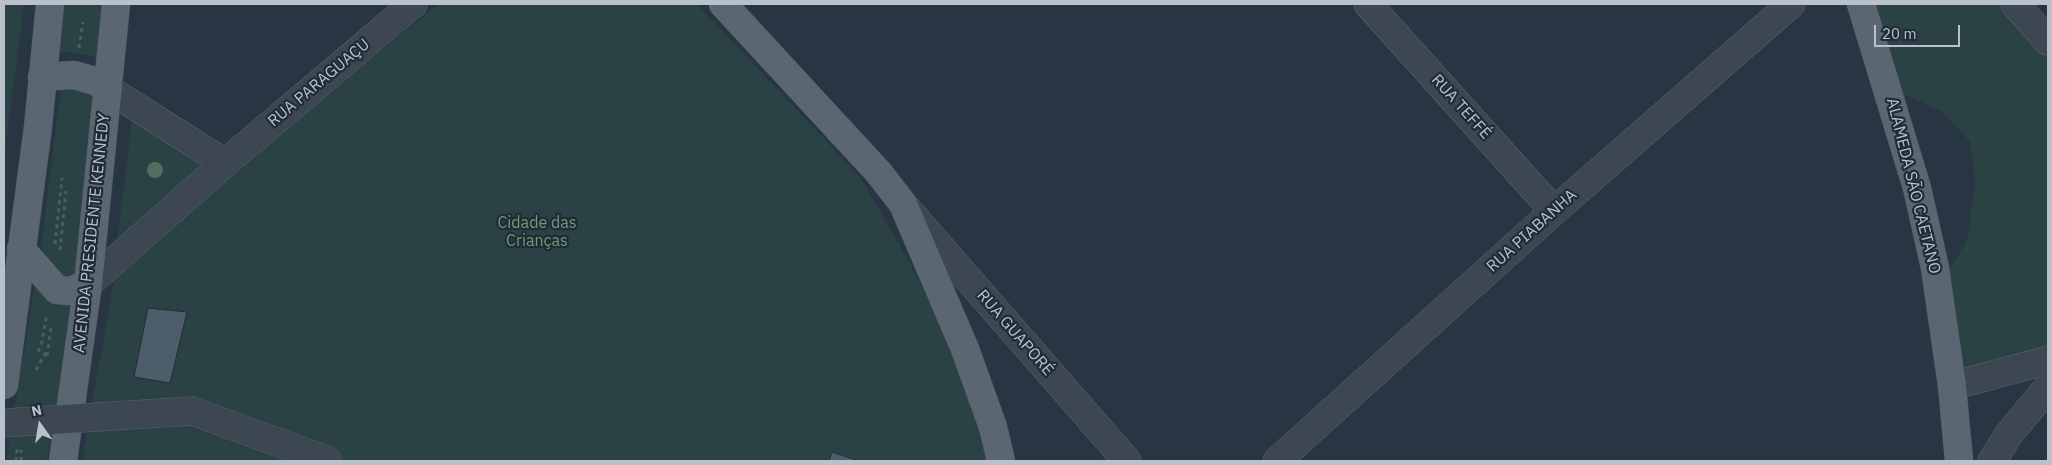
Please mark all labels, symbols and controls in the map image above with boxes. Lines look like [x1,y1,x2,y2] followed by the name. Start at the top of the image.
[1877,15,1963,47] scale bar
[1882,24,1917,43] text: 20 m
[264,35,374,131] street label: RUA PARAGUAÇU
[1427,71,1495,143] street label: RUA TEFFÉ
[1882,96,1944,276] street label: ALAMEDA SÃO CAETANO
[70,112,114,354] street label: AVENIDA PRESIDENTE KENNEDY
[1483,186,1581,276] street label: RUA PIABANHA
[497,213,577,251] park label: Cidade das Crianças
[973,286,1057,380] street label: RUA GUAPORÉ
[15,400,65,450] north arrow
[30,400,44,420] text: N

